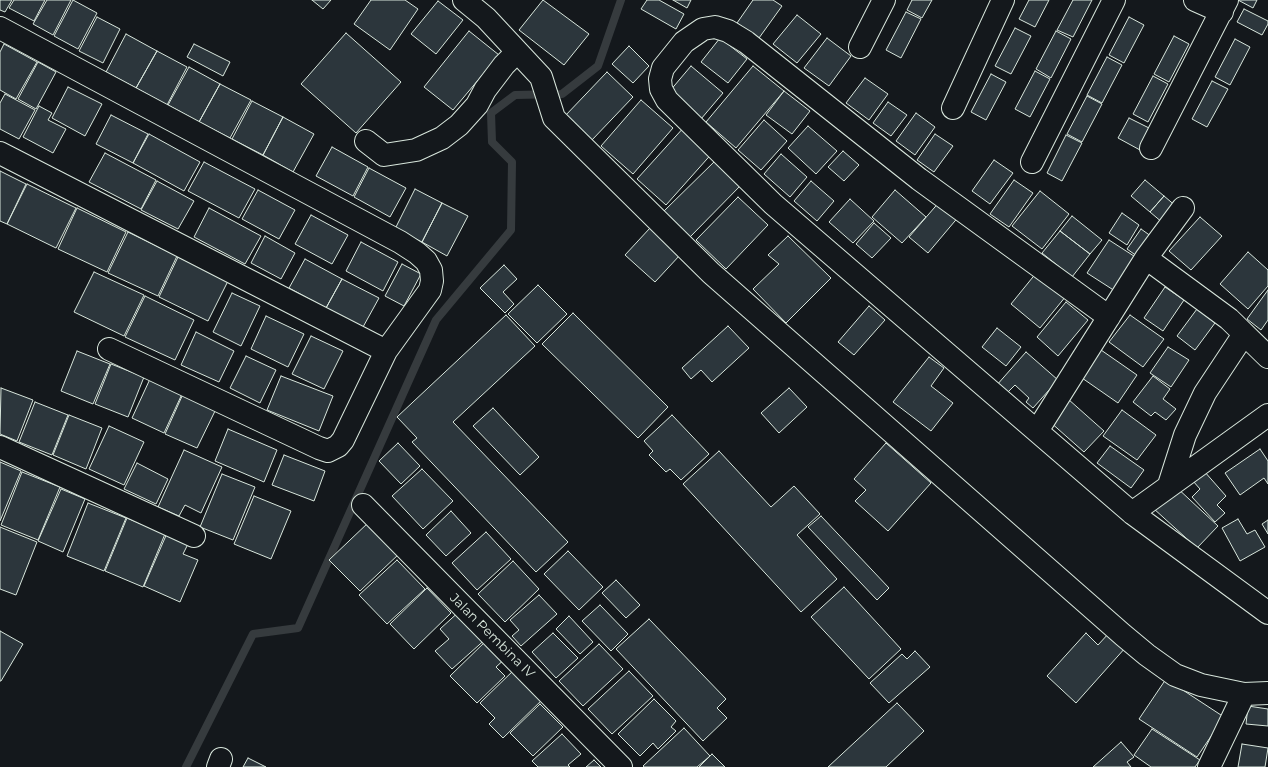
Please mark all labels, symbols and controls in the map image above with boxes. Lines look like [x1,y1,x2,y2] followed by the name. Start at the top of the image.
[446,590,538,682] street label: Jalan Pembina IV

